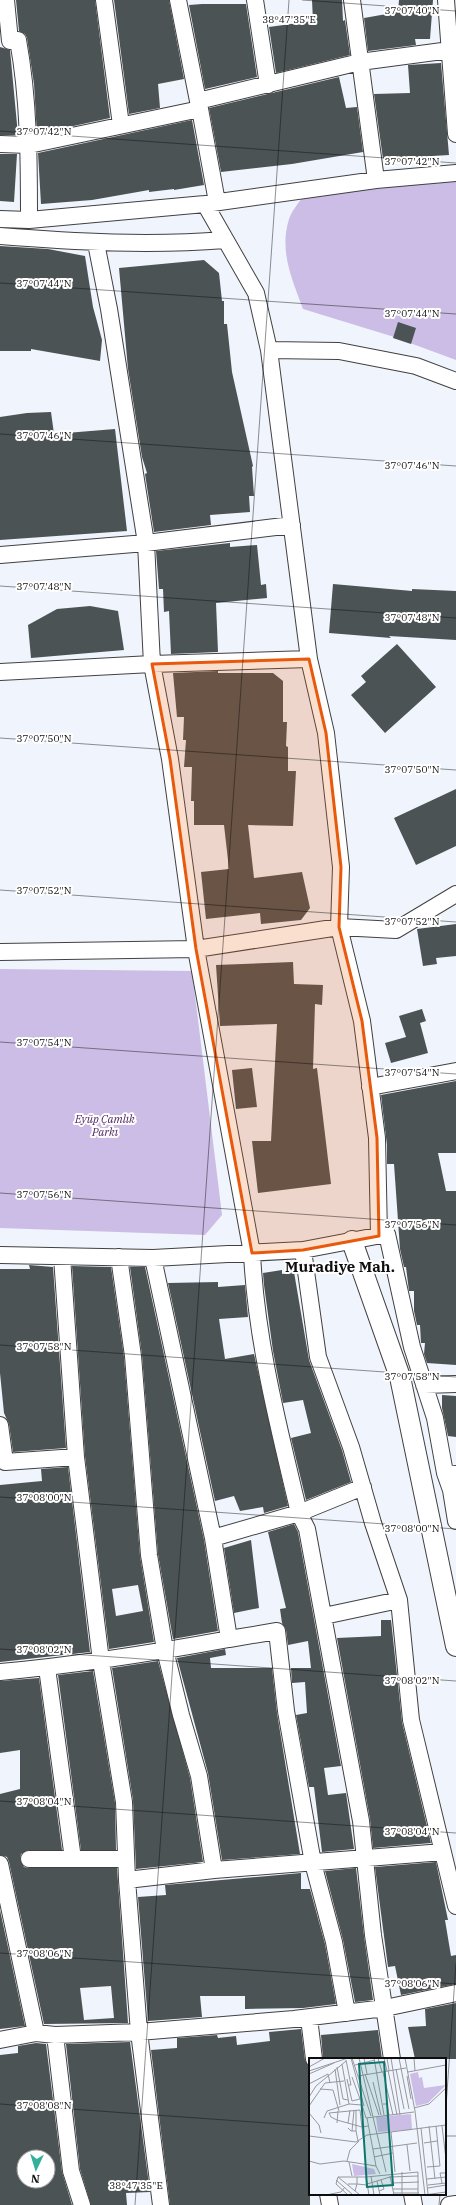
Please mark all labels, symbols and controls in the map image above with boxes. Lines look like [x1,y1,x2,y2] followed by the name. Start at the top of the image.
[385,4,440,17] text: 37°07'40"N
[262,13,316,26] text: 38°47'35"E
[17,125,72,138] text: 37°07'42"N
[385,155,440,168] text: 37°07'42"N
[17,277,72,290] text: 37°07'44"N
[385,307,440,320] text: 37°07'44"N
[17,429,72,442] text: 37°07'46"N
[385,459,440,472] text: 37°07'46"N
[17,580,72,593] text: 37°07'48"N
[385,611,440,624] text: 37°07'48"N
[17,732,72,745] text: 37°07'50"N
[385,763,440,776] text: 37°07'50"N
[17,884,72,897] text: 37°07'52"N
[385,915,440,928] text: 37°07'52"N
[17,1036,72,1049] text: 37°07'54"N
[385,1066,440,1079] text: 37°07'54"N
[74,1112,135,1139] park label: Eyüp Çamlık Parkı
[17,1188,72,1201] text: 37°07'56"N
[385,1218,440,1231] text: 37°07'56"N
[285,1257,395,1276] district label: Muradiye Mah.
[17,1340,72,1353] text: 37°07'58"N
[385,1370,440,1383] text: 37°07'58"N
[17,1491,72,1504] text: 37°08'00"N
[385,1522,440,1535] text: 37°08'00"N
[17,1643,72,1656] text: 37°08'02"N
[385,1674,440,1687] text: 37°08'02"N
[17,1795,72,1808] text: 37°08'04"N
[385,1825,440,1838] text: 37°08'04"N
[17,1947,72,1960] text: 37°08'06"N
[385,1977,440,1990] text: 37°08'06"N
[309,2058,446,2195] inset map
[17,2099,72,2112] text: 37°08'08"N
[16,2149,56,2189] north arrow
[30,2172,40,2186] text: N
[109,2179,163,2192] text: 38°47'35"E

